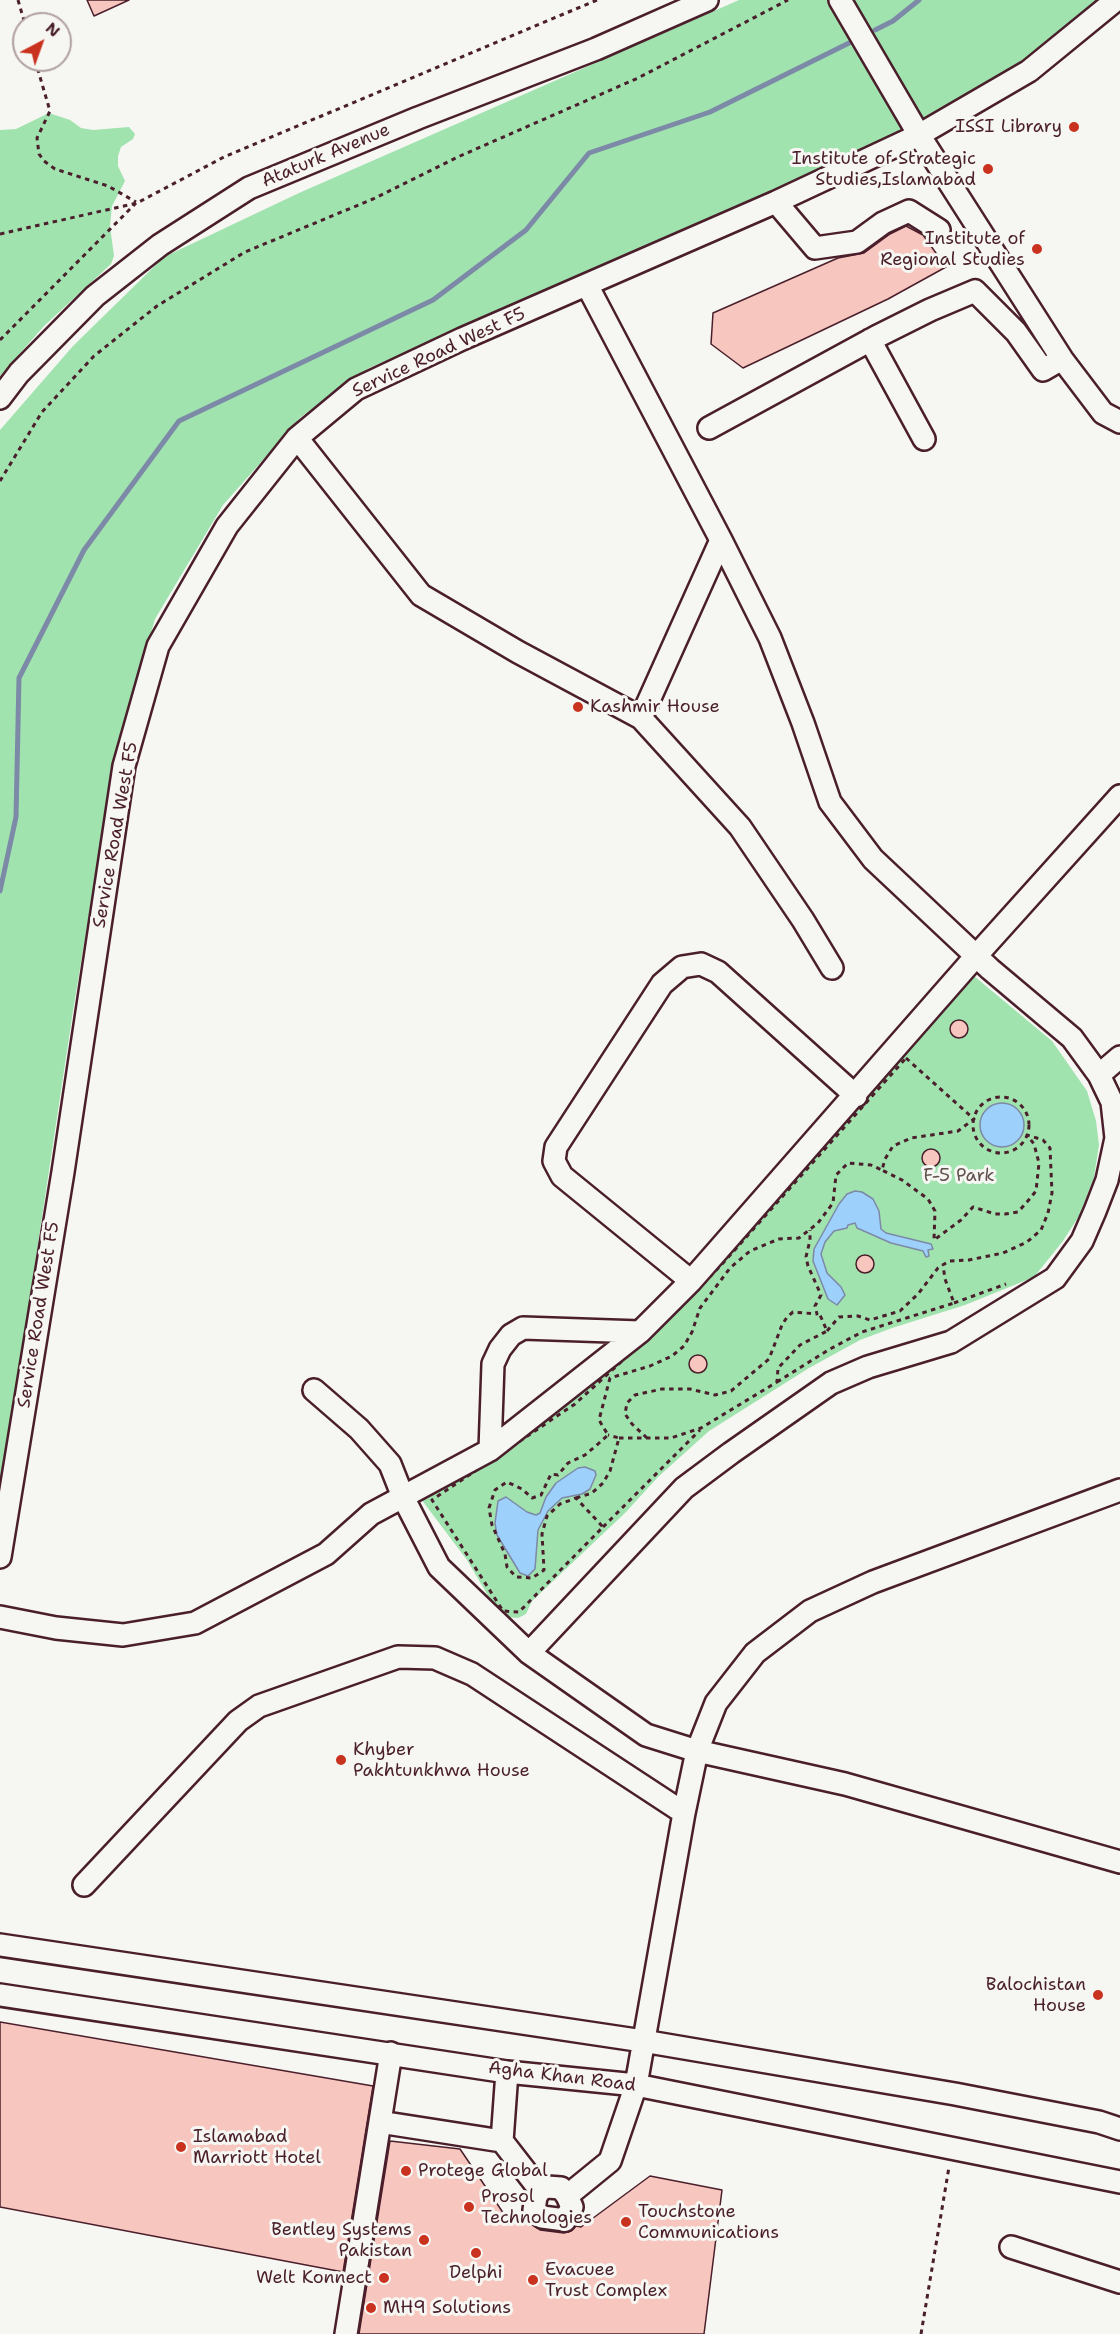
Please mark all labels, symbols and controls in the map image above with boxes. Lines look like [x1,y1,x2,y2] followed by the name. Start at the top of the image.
[12,12,72,72] north arrow
[41,17,65,42] text: N
[955,116,1062,138] place label: ISSI Library
[259,119,393,193] street label: Ataturk Avenue
[1067,120,1081,134] marker: ISSI Library
[792,148,976,190] place label: Institute of Strategic Studies,Islamabad
[981,162,995,176] marker: Institute of Strategic Studies,Islamabad
[880,228,1025,270] place label: Institute of Regional Studies
[1030,242,1044,256] marker: Institute of Regional Studies
[349,303,529,403] street label: Service Road West F5
[590,696,720,718] place label: Kashmir House
[571,700,585,714] marker: Kashmir House
[89,740,143,930] street label: Service Road West F5
[923,1165,995,1187] park label: F-5 Park
[14,1220,64,1410] street label: Service Road West F5
[353,1739,530,1782] place label: Khyber Pakhtunkhwa House
[334,1753,348,1767] marker: Khyber Pakhtunkhwa House
[986,1974,1086,2016] place label: Balochistan House
[1091,1988,1105,2002] marker: Balochistan House
[487,2057,637,2097] street label: Agha Khan Road
[193,2126,321,2168] place label: Islamabad Marriott Hotel
[174,2140,188,2154] marker: Islamabad Marriott Hotel
[418,2160,548,2182] place label: Protege Global
[399,2164,413,2178] marker: Protege Global
[481,2186,592,2228] place label: Prosol Technologies
[462,2200,476,2214] marker: Prosol Technologies
[638,2201,779,2244] place label: Touchstone Communications
[619,2215,633,2229] marker: Touchstone Communications
[271,2219,412,2262] place label: Bentley Systems Pakistan
[417,2233,431,2247] marker: Bentley Systems Pakistan
[469,2246,483,2260] marker: Delphi
[545,2259,667,2302] place label: Evacuee Trust Complex
[449,2262,503,2284] place label: Delphi
[256,2267,372,2289] place label: Welt Konnect
[377,2271,391,2285] marker: Welt Konnect
[526,2273,540,2287] marker: Evacuee Trust Complex
[383,2297,511,2319] place label: MH9 Solutions
[364,2301,378,2315] marker: MH9 Solutions

